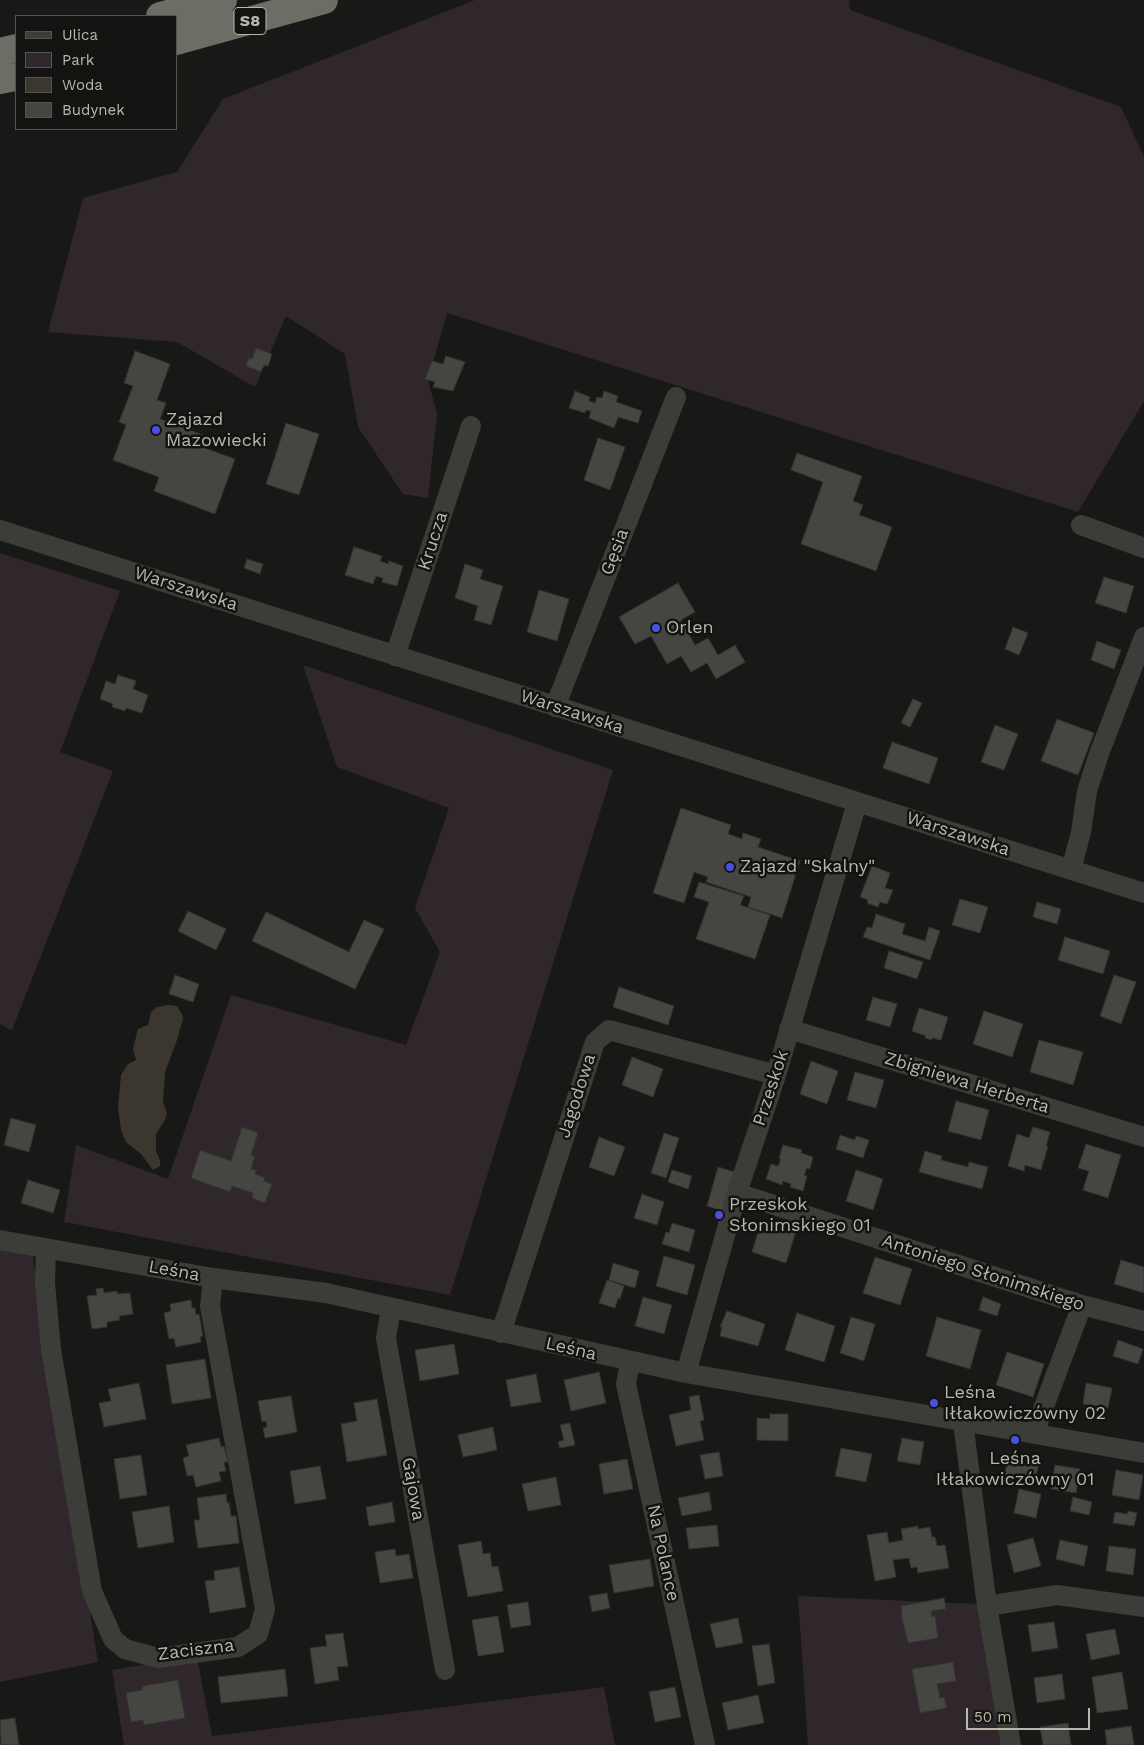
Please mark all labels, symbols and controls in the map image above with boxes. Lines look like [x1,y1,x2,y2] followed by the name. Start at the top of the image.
[234,8,266,34] road number: S8
[15,15,178,130] legend
[62,26,98,44] text: Ulica
[62,51,94,69] text: Park
[62,76,103,94] text: Woda
[62,101,125,119] text: Budynek
[166,409,267,452] place label: Zajazd Mazowiecki
[150,424,162,436] marker: Zajazd Mazowiecki
[413,509,453,573] street label: Krucza
[596,526,634,578] street label: Gęsia
[132,562,240,616] street label: Warszawska
[666,617,714,639] place label: Orlen
[650,622,662,634] marker: Orlen
[518,685,626,739] street label: Warszawska
[904,807,1012,861] street label: Warszawska
[740,856,875,878] place label: Zajazd "Skalny"
[724,861,736,873] marker: Zajazd "Skalny"
[749,1047,793,1129] street label: Przeskok
[882,1048,1052,1118] street label: Zbigniewa Herberta
[553,1051,601,1141] street label: Jagodowa
[729,1194,871,1236] place label: Przeskok Słonimskiego 01
[713,1209,725,1221] marker: Przeskok Słonimskiego 01
[879,1230,1087,1316] street label: Antoniego Słonimskiego
[147,1256,201,1286] street label: Leśna
[543,1333,599,1365] street label: Leśna
[944,1382,1106,1425] place label: Leśna Iłłakowiczówny 02
[928,1397,940,1409] marker: Leśna Iłłakowiczówny 02
[1009,1434,1021,1446] marker: Leśna Iłłakowiczówny 01
[936,1448,1094,1490] place label: Leśna Iłłakowiczówny 01
[397,1456,429,1522] street label: Gajowa
[642,1503,684,1603] street label: Na Polance
[157,1635,235,1665] street label: Zaciszna
[969,1698,1093,1730] scale bar
[974,1708,1011,1726] text: 50 m

